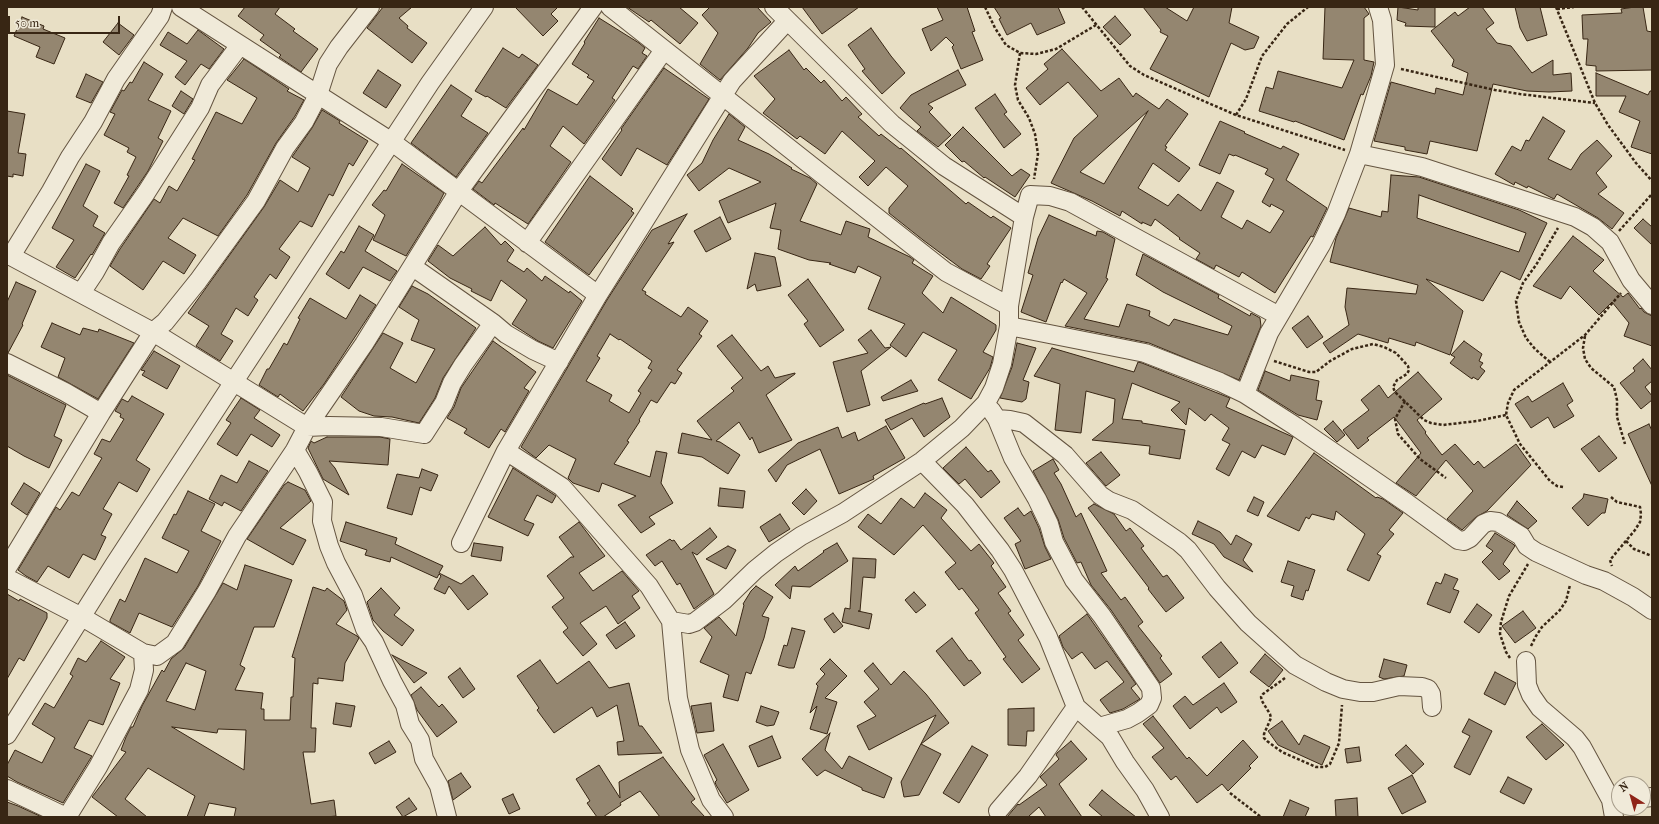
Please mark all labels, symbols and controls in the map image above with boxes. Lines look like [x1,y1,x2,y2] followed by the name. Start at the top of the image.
[10,8,122,34] scale bar
[15,16,39,30] text: 50 m
[1611,776,1651,816] north arrow
[1617,779,1631,795] text: N

